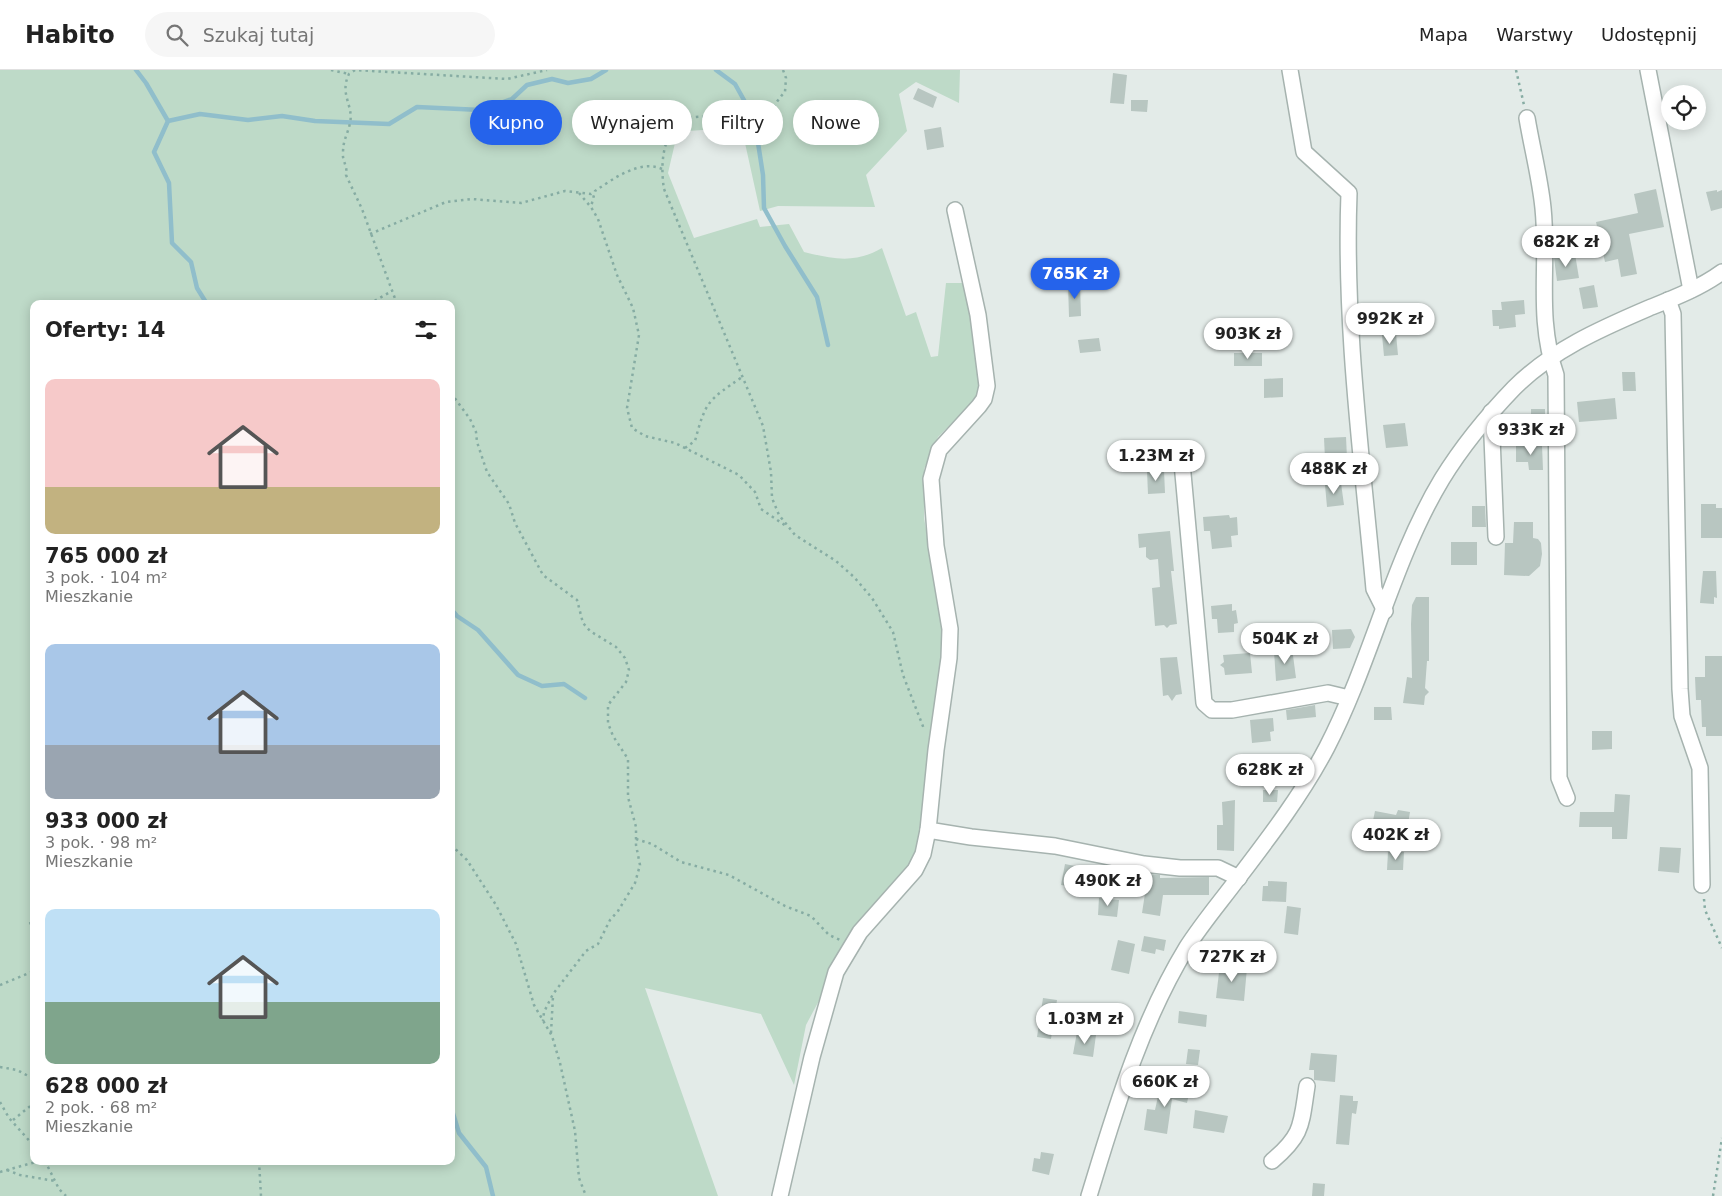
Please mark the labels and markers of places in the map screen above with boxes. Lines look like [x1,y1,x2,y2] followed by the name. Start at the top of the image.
[1520,226,1612,268] pin: 682K zł
[1029,258,1121,300] pin: 765K zł
[1344,302,1436,345] pin: 992K zł
[1202,318,1294,360] pin: 903K zł
[1485,414,1577,456] pin: 933K zł
[1104,440,1208,482] pin: 1.23M zł
[1288,452,1380,495] pin: 488K zł
[1239,622,1331,665] pin: 504K zł
[1224,754,1316,796] pin: 628K zł
[1350,818,1442,861] pin: 402K zł
[1062,864,1154,907] pin: 490K zł
[1186,940,1278,983] pin: 727K zł
[1033,1002,1137,1045] pin: 1.03M zł
[1119,1066,1211,1108] pin: 660K zł

